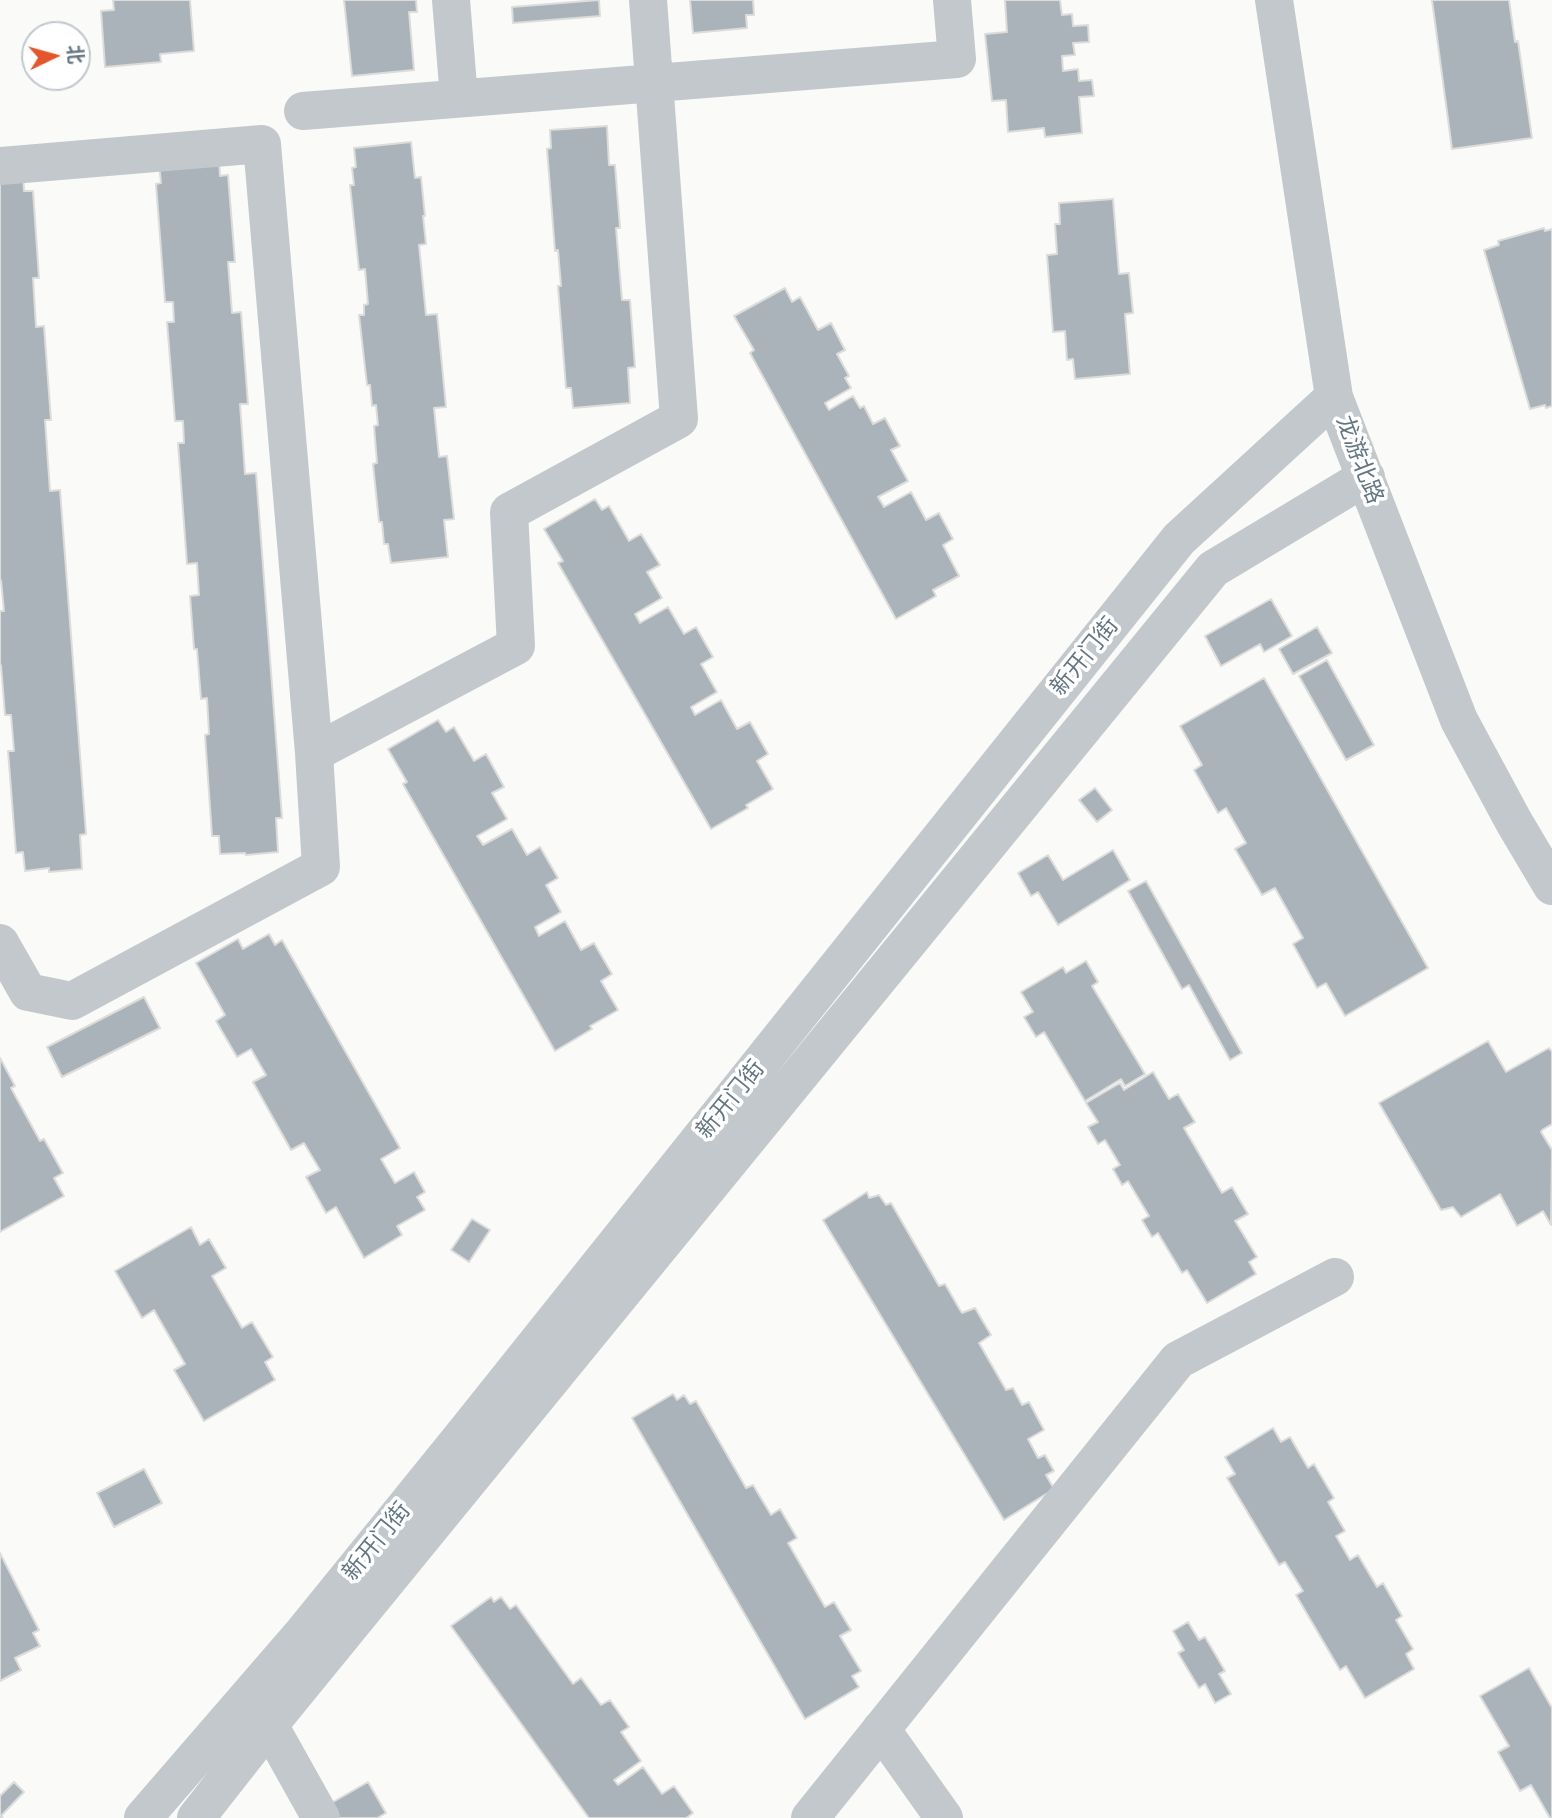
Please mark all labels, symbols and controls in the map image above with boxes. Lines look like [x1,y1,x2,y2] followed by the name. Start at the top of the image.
[21,21,91,91] north arrow
[64,44,87,65] text: 北
[1330,412,1388,508] street label: 龙游北路
[1045,613,1125,701] street label: 新开门街
[691,1056,771,1144] street label: 新开门街
[337,1498,417,1586] street label: 新开门街

